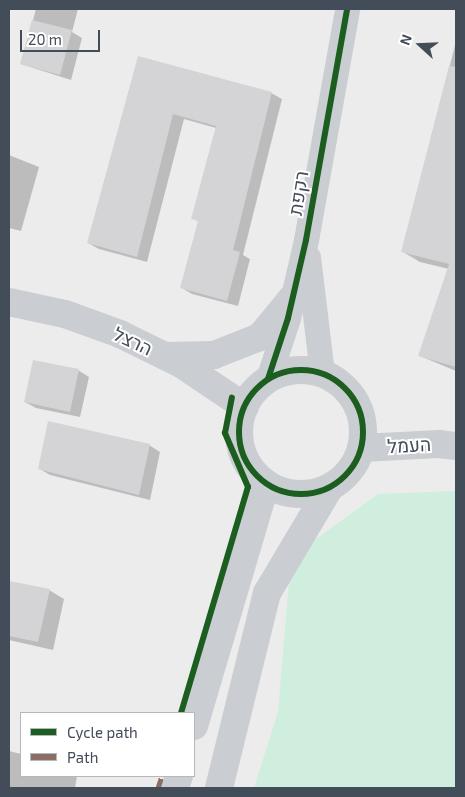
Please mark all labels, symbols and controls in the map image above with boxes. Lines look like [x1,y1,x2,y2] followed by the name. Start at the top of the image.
[22,20,102,52] scale bar
[395,20,445,70] north arrow
[28,30,62,48] text: 20 m
[396,32,415,47] text: N
[283,169,313,217] street label: רקפת
[110,322,156,360] street label: הרצל
[386,432,432,458] street label: העמל
[20,712,195,777] legend
[67,723,138,741] text: Cycle path
[67,748,98,766] text: Path

